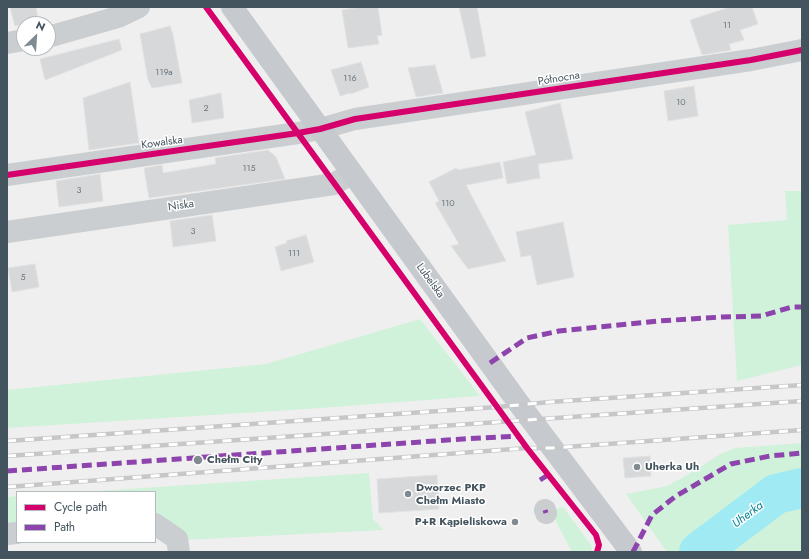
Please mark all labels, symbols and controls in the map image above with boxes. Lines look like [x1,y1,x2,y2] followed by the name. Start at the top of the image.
[16,16,56,56] north arrow
[33,17,48,35] text: N
[723,21,731,31] house number: 11
[155,68,173,78] house number: 119a
[537,69,581,89] street label: Północna
[343,74,357,84] house number: 116
[676,98,686,108] house number: 10
[203,104,209,114] house number: 2
[140,134,184,152] street label: Kowalska
[242,164,256,174] house number: 115
[77,186,81,196] house number: 3
[167,198,195,214] street label: Niska
[441,199,455,209] house number: 110
[191,227,195,237] house number: 3
[288,249,300,259] house number: 111
[413,261,447,301] street label: Lubelska
[20,273,26,283] house number: 5
[207,453,263,467] place label: Chełm City
[192,454,204,466] marker: Chełm City
[645,460,699,474] place label: Uherka Uh
[632,462,642,472] marker: Uherka Uh
[416,481,486,507] place label: Dworzec PKP Chełm Miasto
[403,489,413,499] marker: Dworzec PKP Chełm Miasto
[16,491,156,543] legend
[54,498,107,516] text: Cycle path
[730,499,766,531] water label: Uherka
[415,515,507,529] place label: P+R Kąpieliskowa
[510,517,520,527] marker: P+R Kąpieliskowa
[54,518,75,536] text: Path

